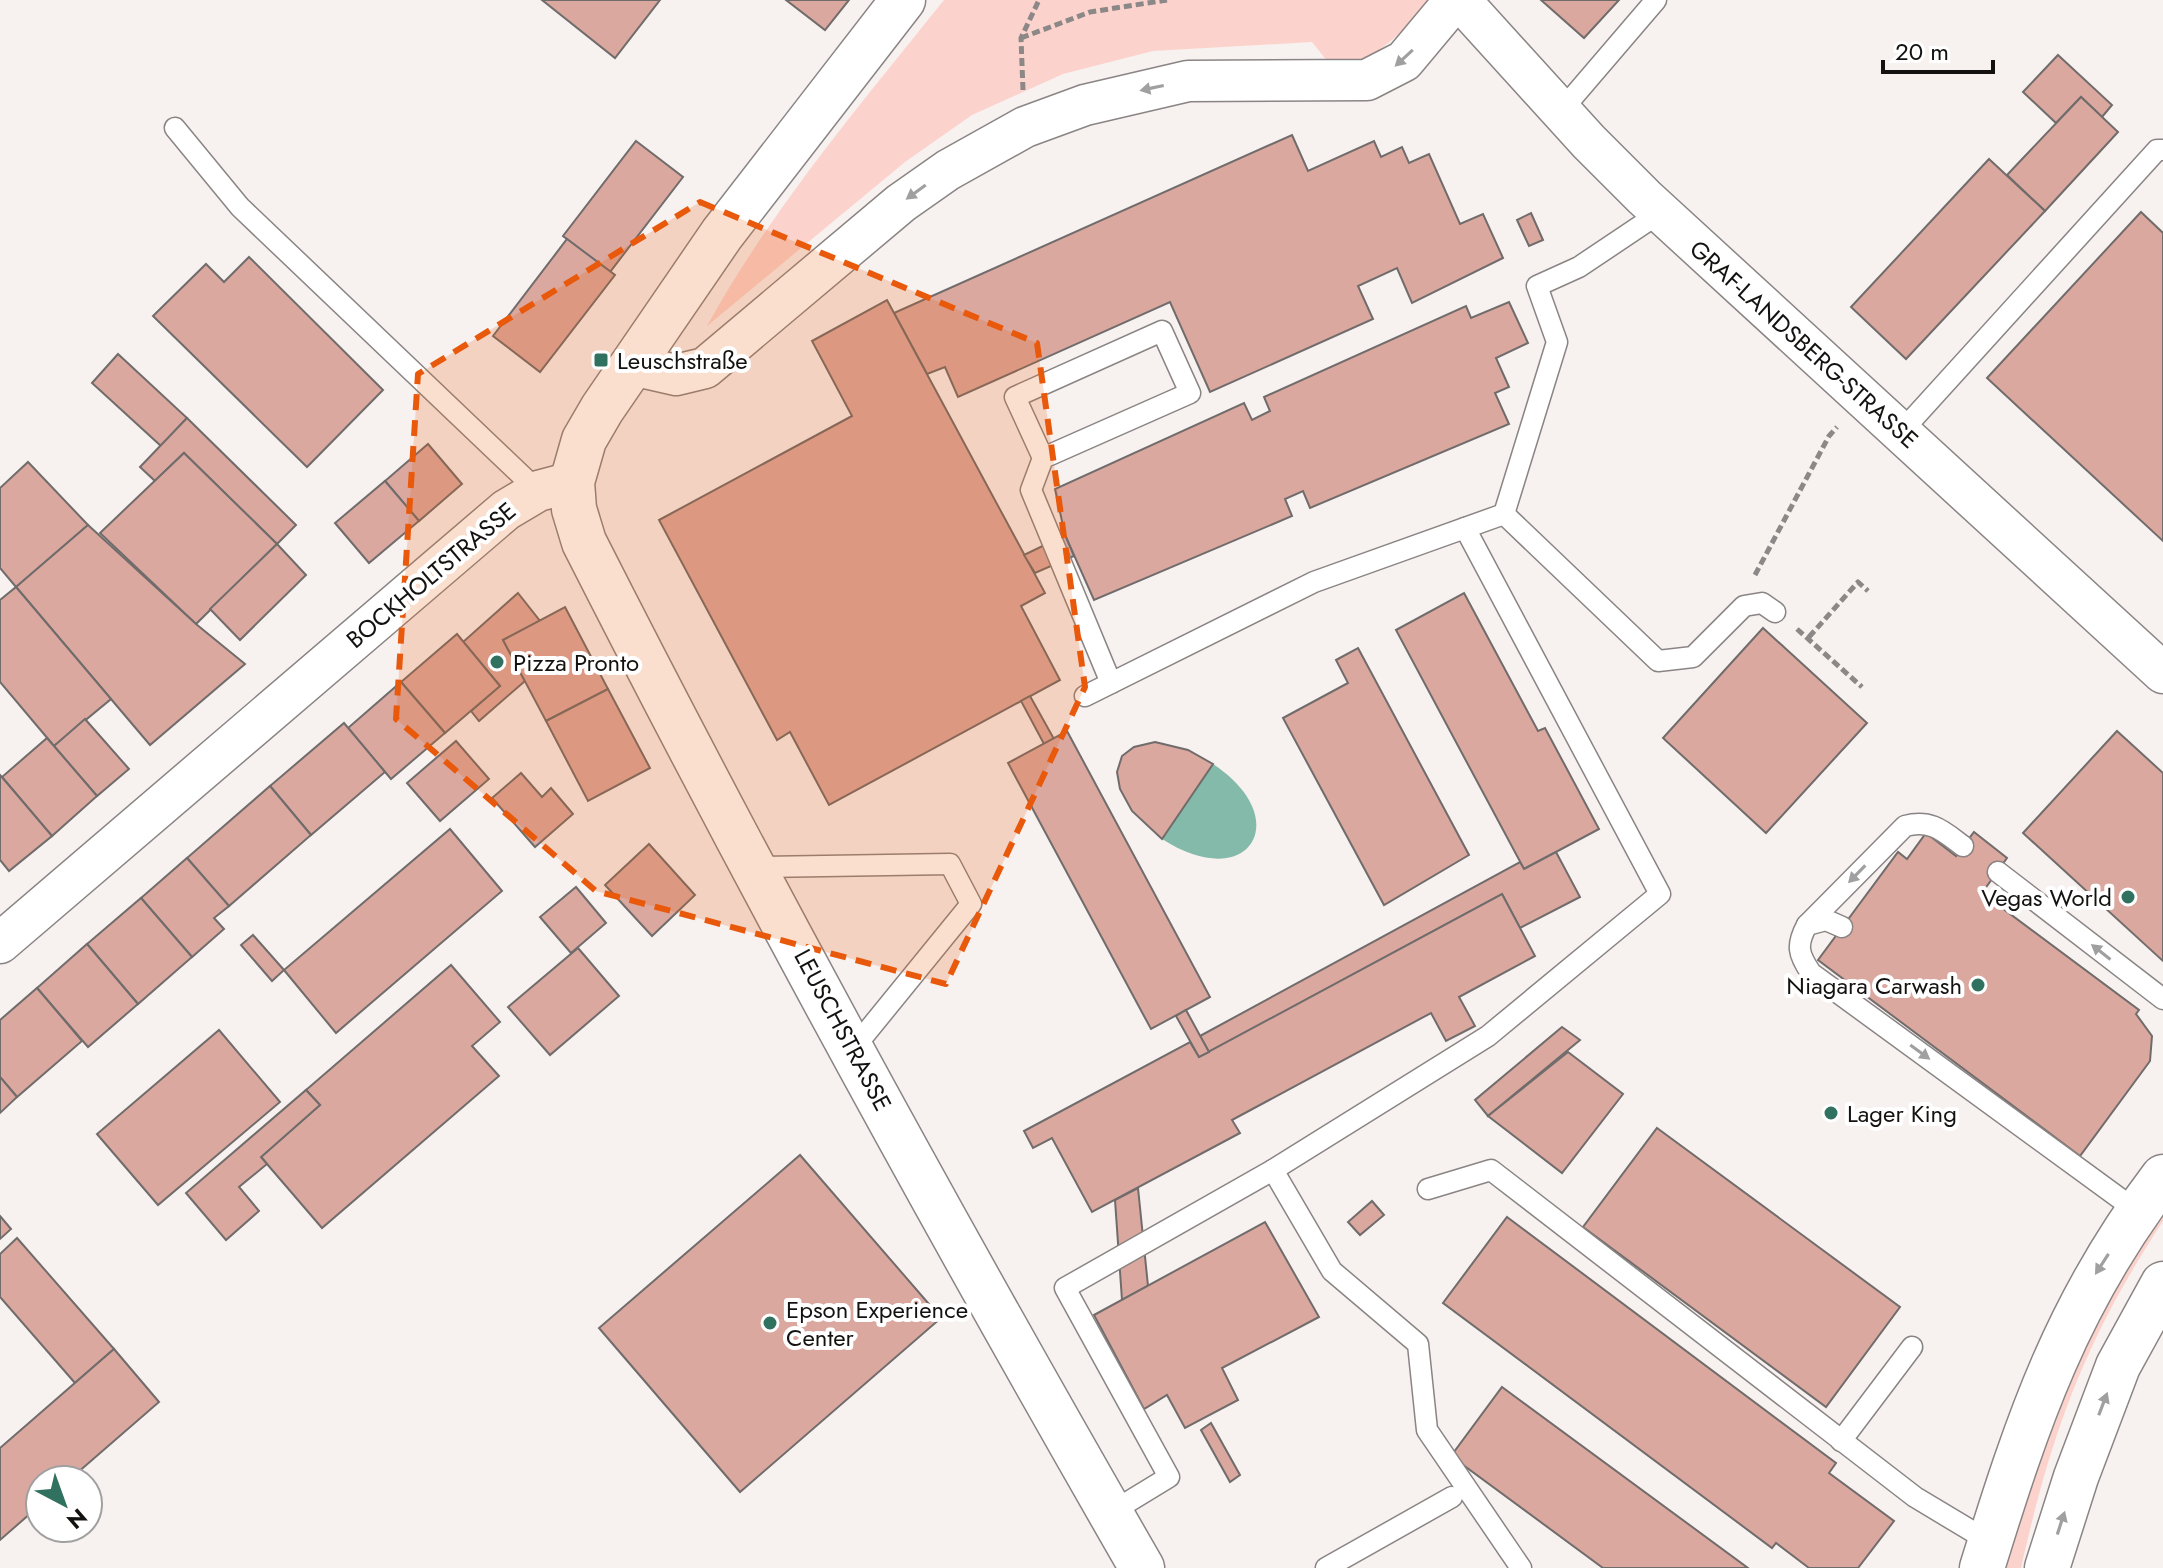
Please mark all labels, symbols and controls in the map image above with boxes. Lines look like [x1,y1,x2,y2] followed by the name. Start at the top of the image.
[1883,24,1993,74] scale bar
[1895,34,1949,69] text: 20 m
[1395,49,1414,67] one-way arrow
[1139,82,1164,95] one-way arrow
[905,184,926,199] one-way arrow
[1682,232,1926,456] street label: GRAF-LANDSBERG-STRASSE
[617,343,748,378] place label: Leuschstraße
[592,351,610,369] marker: Leuschstraße
[339,494,523,656] street label: BOCKHOLTSTRASSE
[513,645,639,680] place label: Pizza Pronto
[488,653,506,671] marker: Pizza Pronto
[1848,864,1867,883] one-way arrow
[1981,880,2112,915] place label: Vegas World
[2119,888,2137,906] marker: Vegas World
[786,943,900,1117] street label: LEUSCHSTRASSE
[2091,944,2111,960] one-way arrow
[1786,968,1962,1003] place label: Niagara Carwash
[1969,976,1987,994] marker: Niagara Carwash
[1910,1044,1930,1060] one-way arrow
[1847,1096,1957,1131] place label: Lager King
[1822,1104,1840,1122] marker: Lager King
[2095,1253,2110,1274] one-way arrow
[786,1292,968,1355] place label: Epson Experience Center
[761,1314,779,1332] marker: Epson Experience Center
[2097,1392,2110,1416] one-way arrow
[24,1464,104,1544] north arrow
[60,1501,94,1537] text: N
[2056,1510,2068,1534] one-way arrow

